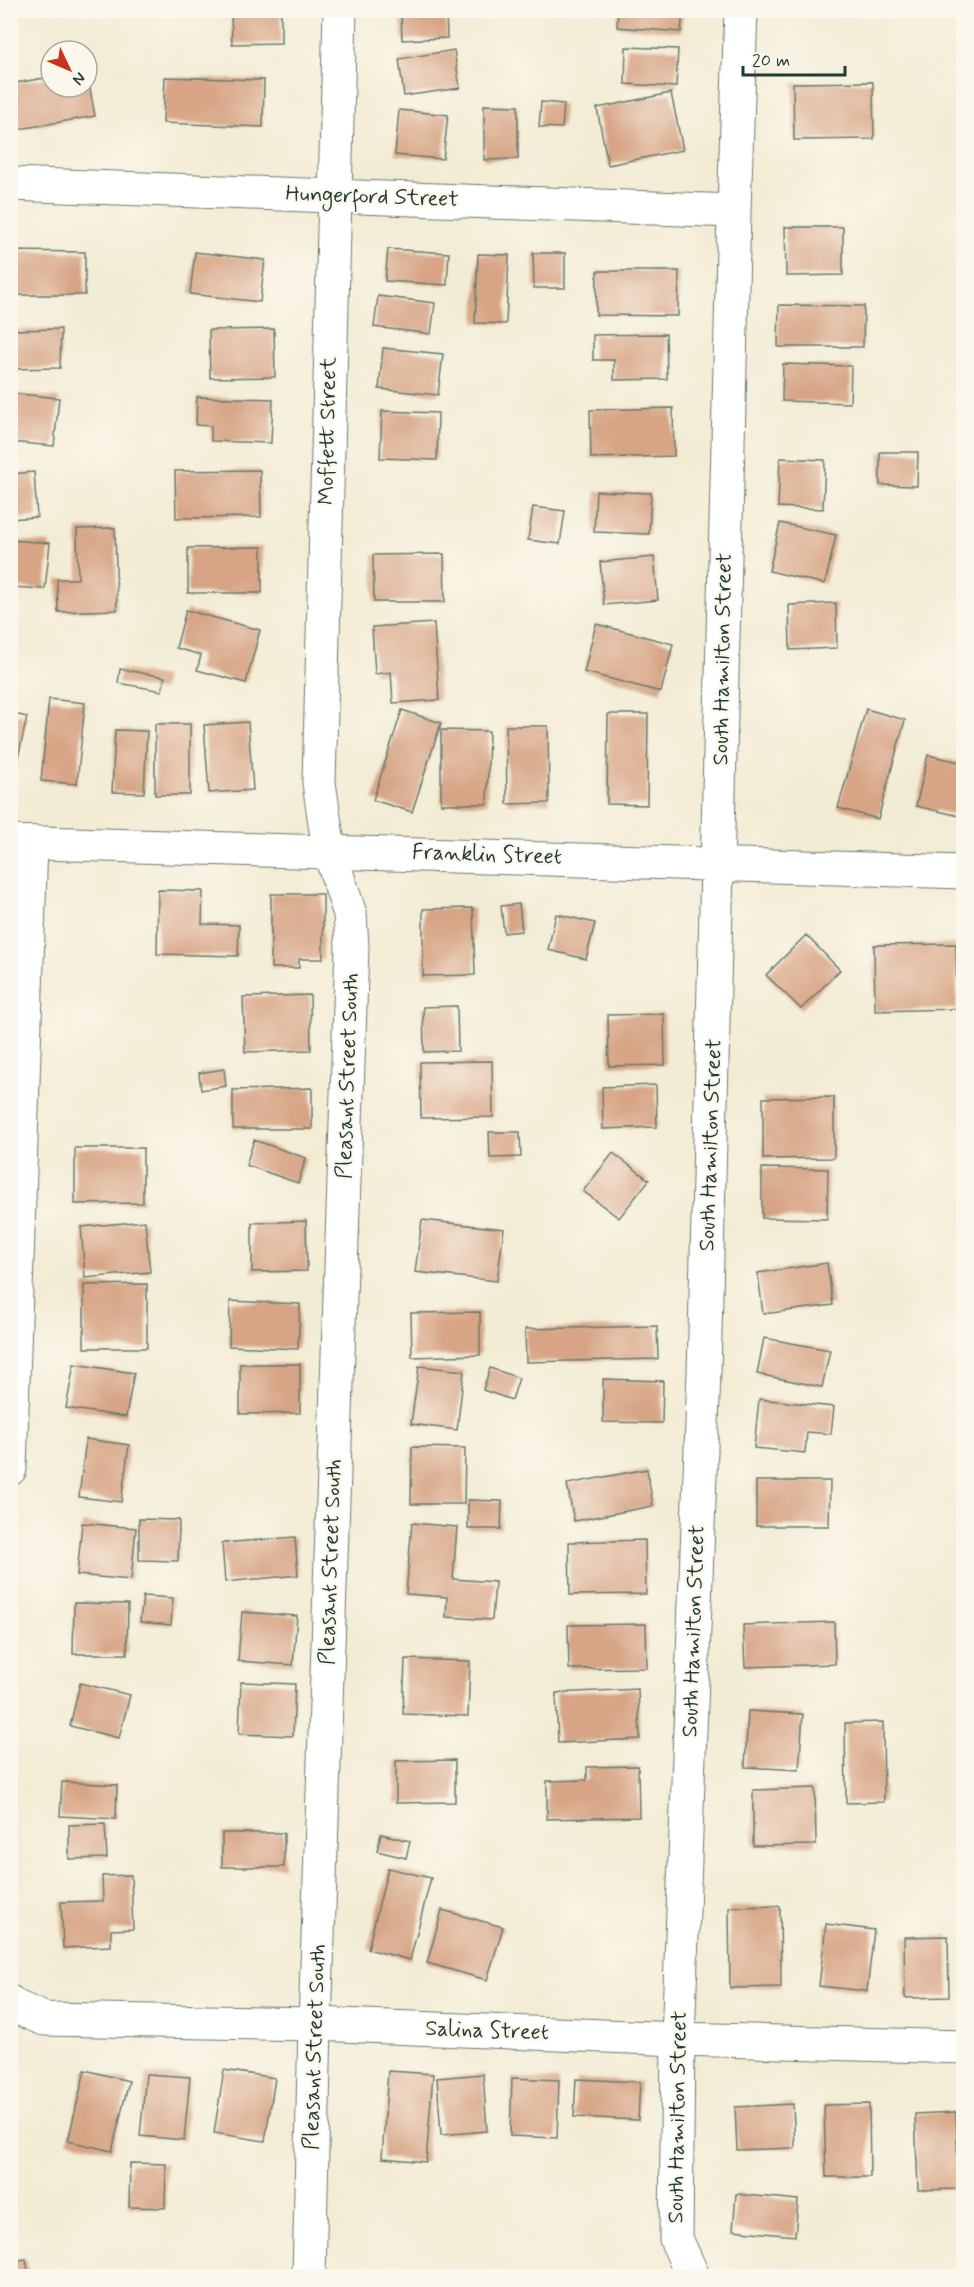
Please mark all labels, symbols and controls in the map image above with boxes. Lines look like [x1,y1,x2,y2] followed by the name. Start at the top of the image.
[39,39,99,99] north arrow
[743,39,845,77] scale bar
[752,49,790,73] text: 20 m
[67,67,90,90] text: N
[285,180,459,217] street label: Hungerford Street
[313,357,343,505] street label: Moffett Street
[707,552,739,766] street label: South Hamilton Street
[412,838,562,872] street label: Franklin Street
[330,972,366,1180] street label: Pleasant Street South
[693,1038,729,1252] street label: South Hamilton Street
[313,1458,349,1666] street label: Pleasant Street South
[676,1524,712,1738] street label: South Hamilton Street
[297,1943,333,2151] street label: Pleasant Street South
[662,2010,694,2224] street label: South Hamilton Street
[425,2015,549,2047] street label: Salina Street

